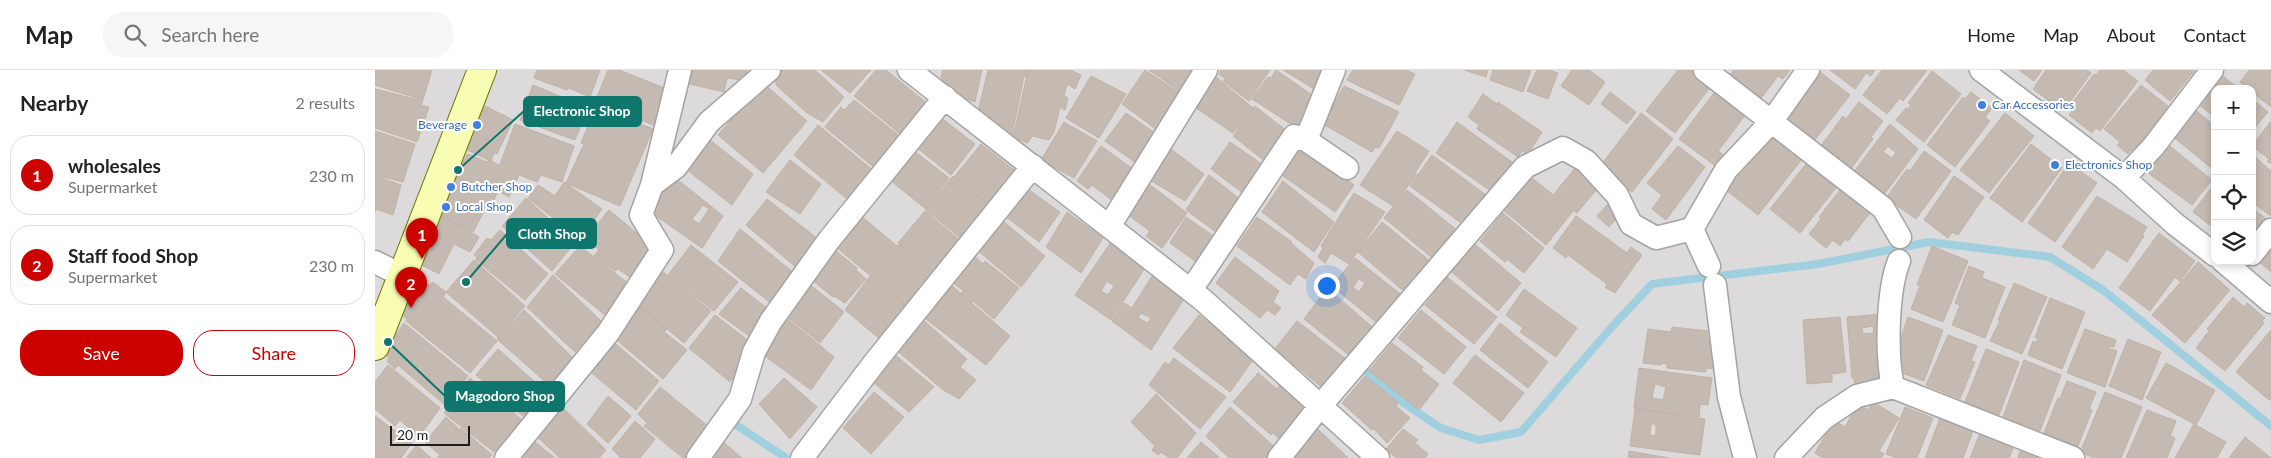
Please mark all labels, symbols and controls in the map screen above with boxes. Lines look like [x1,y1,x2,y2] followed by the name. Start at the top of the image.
[103,12,453,57] search box
[25,20,73,49] text: Map
[121,21,149,49] icon: search
[161,23,259,46] text: Search here
[1967,24,2015,46] text: Home
[2043,24,2079,46] text: Map
[2107,24,2156,46] text: About
[2184,24,2246,46] text: Contact
[2211,85,2256,265] map controls
[2211,85,2256,130] button: +
[20,90,88,115] text: Nearby
[295,93,355,112] text: 2 results
[524,97,641,126] callout: Electronic Shop
[1992,97,2074,112] place label: Car Accessories
[1976,99,1988,111] marker: Car Accessories
[533,102,631,119] text: Electronic Shop
[418,117,467,132] place label: Beverage
[471,119,483,131] marker: Beverage
[2211,130,2256,175] button: −
[68,154,161,177] text: wholesales
[2065,157,2152,172] place label: Electronics Shop
[2049,159,2061,171] marker: Electronics Shop
[32,166,42,185] text: 1
[309,166,354,185] text: 230 m
[2211,175,2256,220] button: locate
[68,177,157,196] text: Supermarket
[461,179,532,194] place label: Butcher Shop
[445,181,457,193] marker: Butcher Shop
[456,199,513,214] place label: Local Shop
[440,201,452,213] marker: Local Shop
[406,218,438,259] pin: 1
[507,219,596,248] callout: Cloth Shop
[2211,220,2256,265] button: layers
[518,225,586,242] text: Cloth Shop
[68,244,198,267] text: Staff food Shop
[32,256,42,275] text: 2
[309,256,354,275] text: 230 m
[68,267,157,286] text: Supermarket
[395,267,427,308] pin: 2
[1314,273,1340,299] your location
[20,330,183,376] button: Save
[193,330,355,376] button: Share
[445,382,564,411] callout: Magodoro Shop
[455,387,555,404] text: Magodoro Shop
[390,423,470,446] scale bar
[397,426,428,443] text: 20 m

